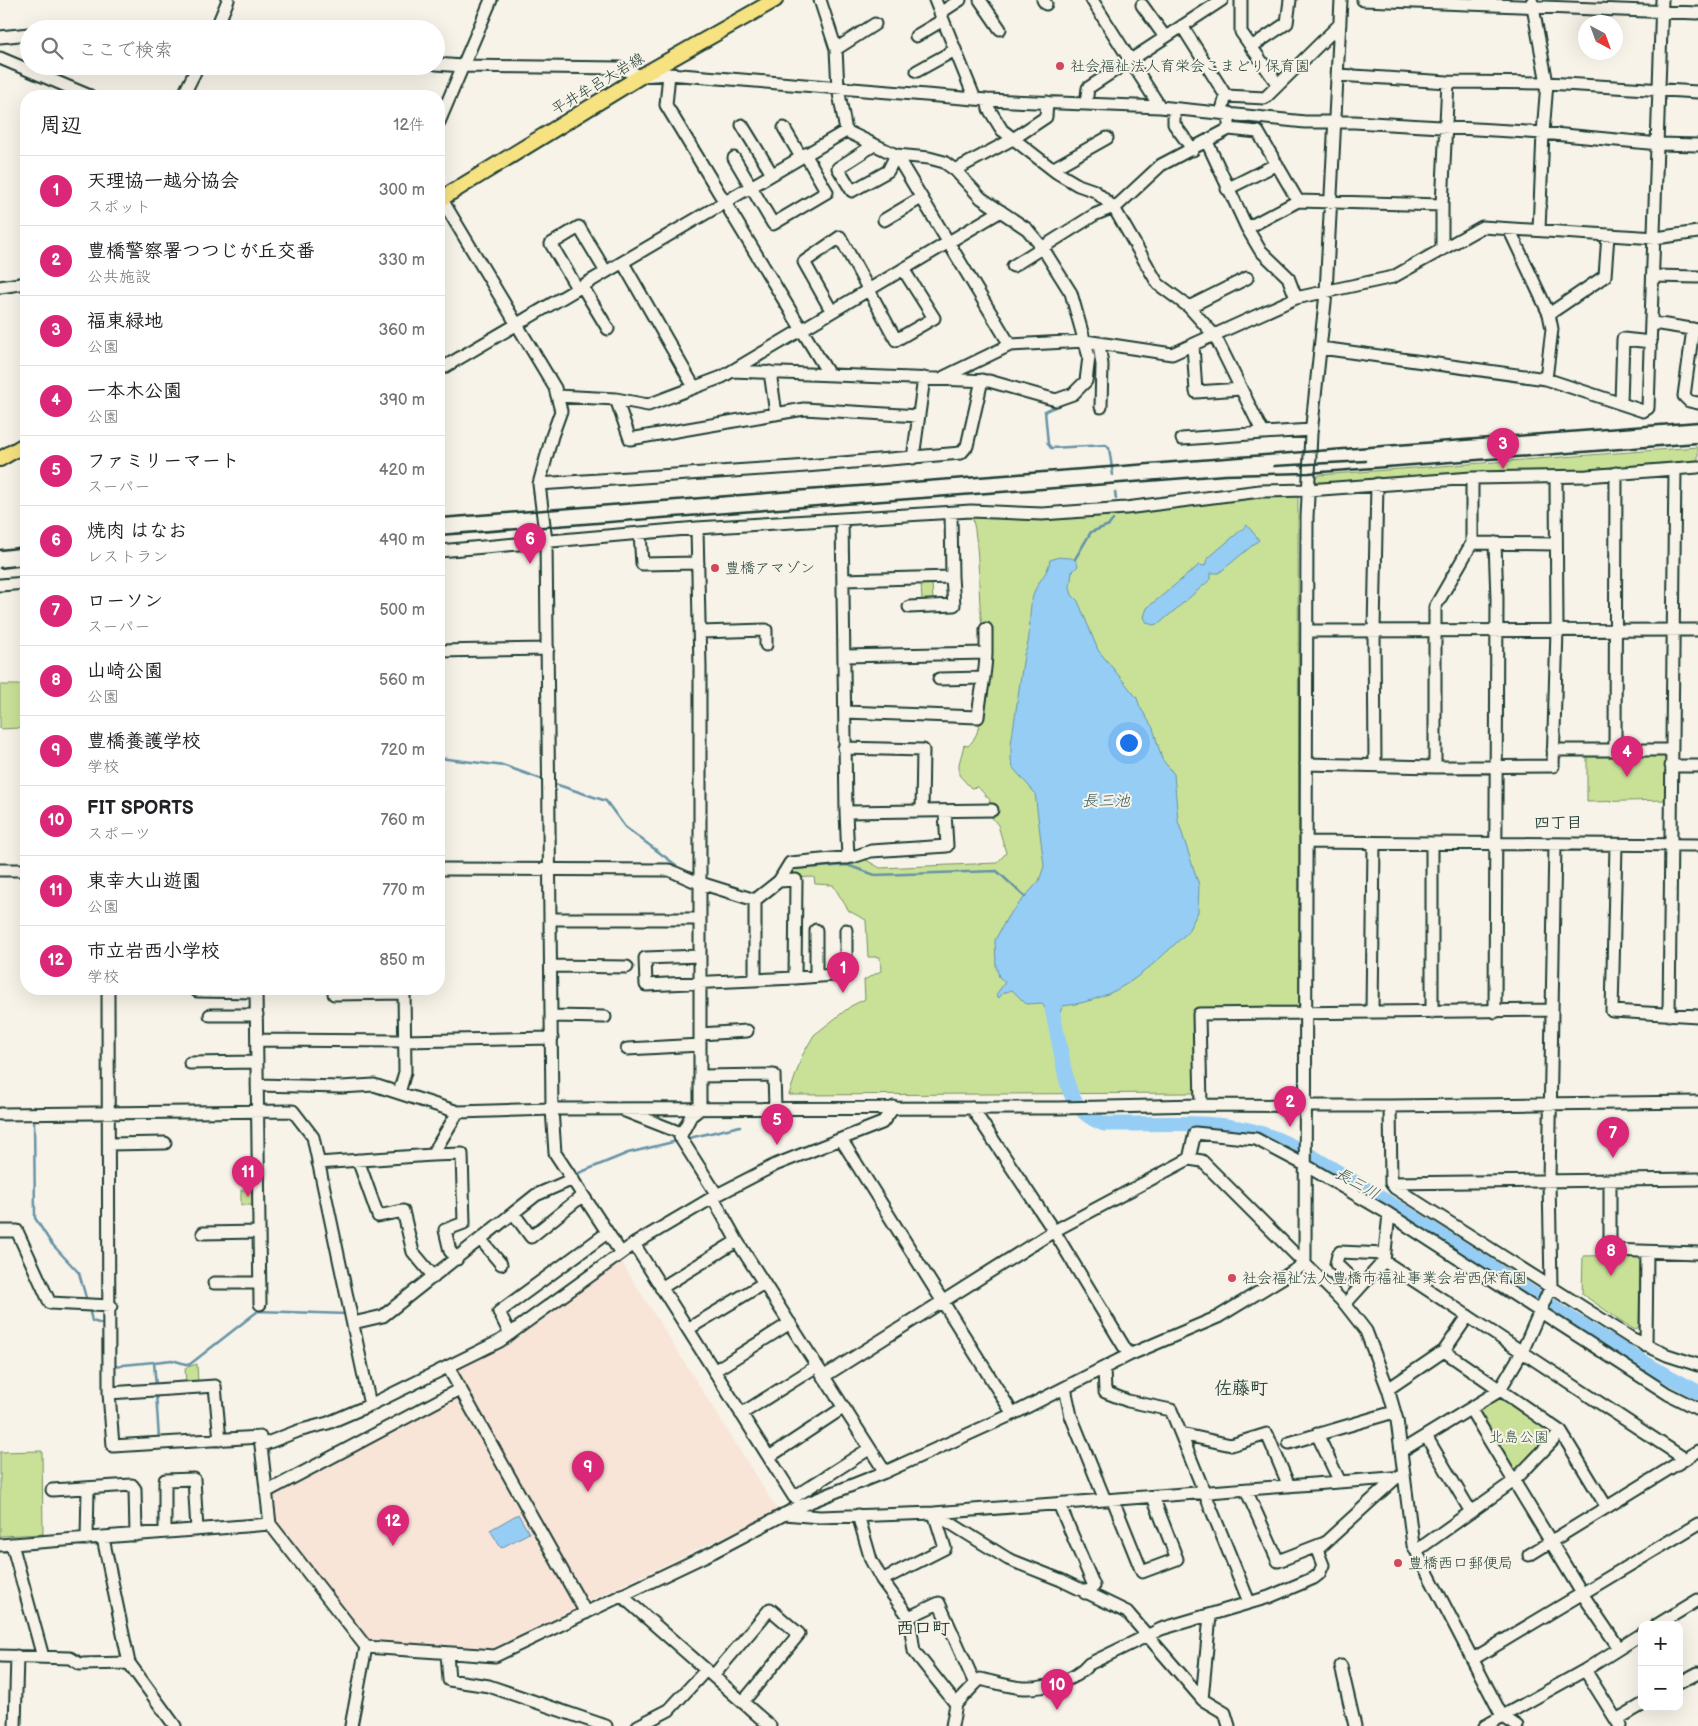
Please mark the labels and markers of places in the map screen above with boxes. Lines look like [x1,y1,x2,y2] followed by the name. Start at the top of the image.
[1070,57,1310,76] place label: 社会福祉法人育栄会こまどり保育園
[1054,60,1066,72] marker: 社会福祉法人育栄会こまどり保育園
[1487,428,1519,469] pin: 3
[514,523,546,564] pin: 6
[725,559,815,578] place label: 豊橋アマゾン
[709,562,721,574] marker: 豊橋アマゾン
[1611,736,1643,777] pin: 4
[827,952,859,993] pin: 1
[1274,1086,1306,1127] pin: 2
[761,1104,793,1145] pin: 5
[1597,1117,1629,1158] pin: 7
[232,1156,264,1197] pin: 11
[1595,1235,1627,1276] pin: 8
[1242,1269,1527,1288] place label: 社会福祉法人豊橋市福祉事業会岩西保育園
[1226,1272,1238,1284] marker: 社会福祉法人豊橋市福祉事業会岩西保育園
[572,1451,604,1492] pin: 9
[377,1505,409,1546] pin: 12
[1408,1554,1513,1573] place label: 豊橋西口郵便局
[1392,1557,1404,1569] marker: 豊橋西口郵便局
[1041,1669,1073,1710] pin: 10

